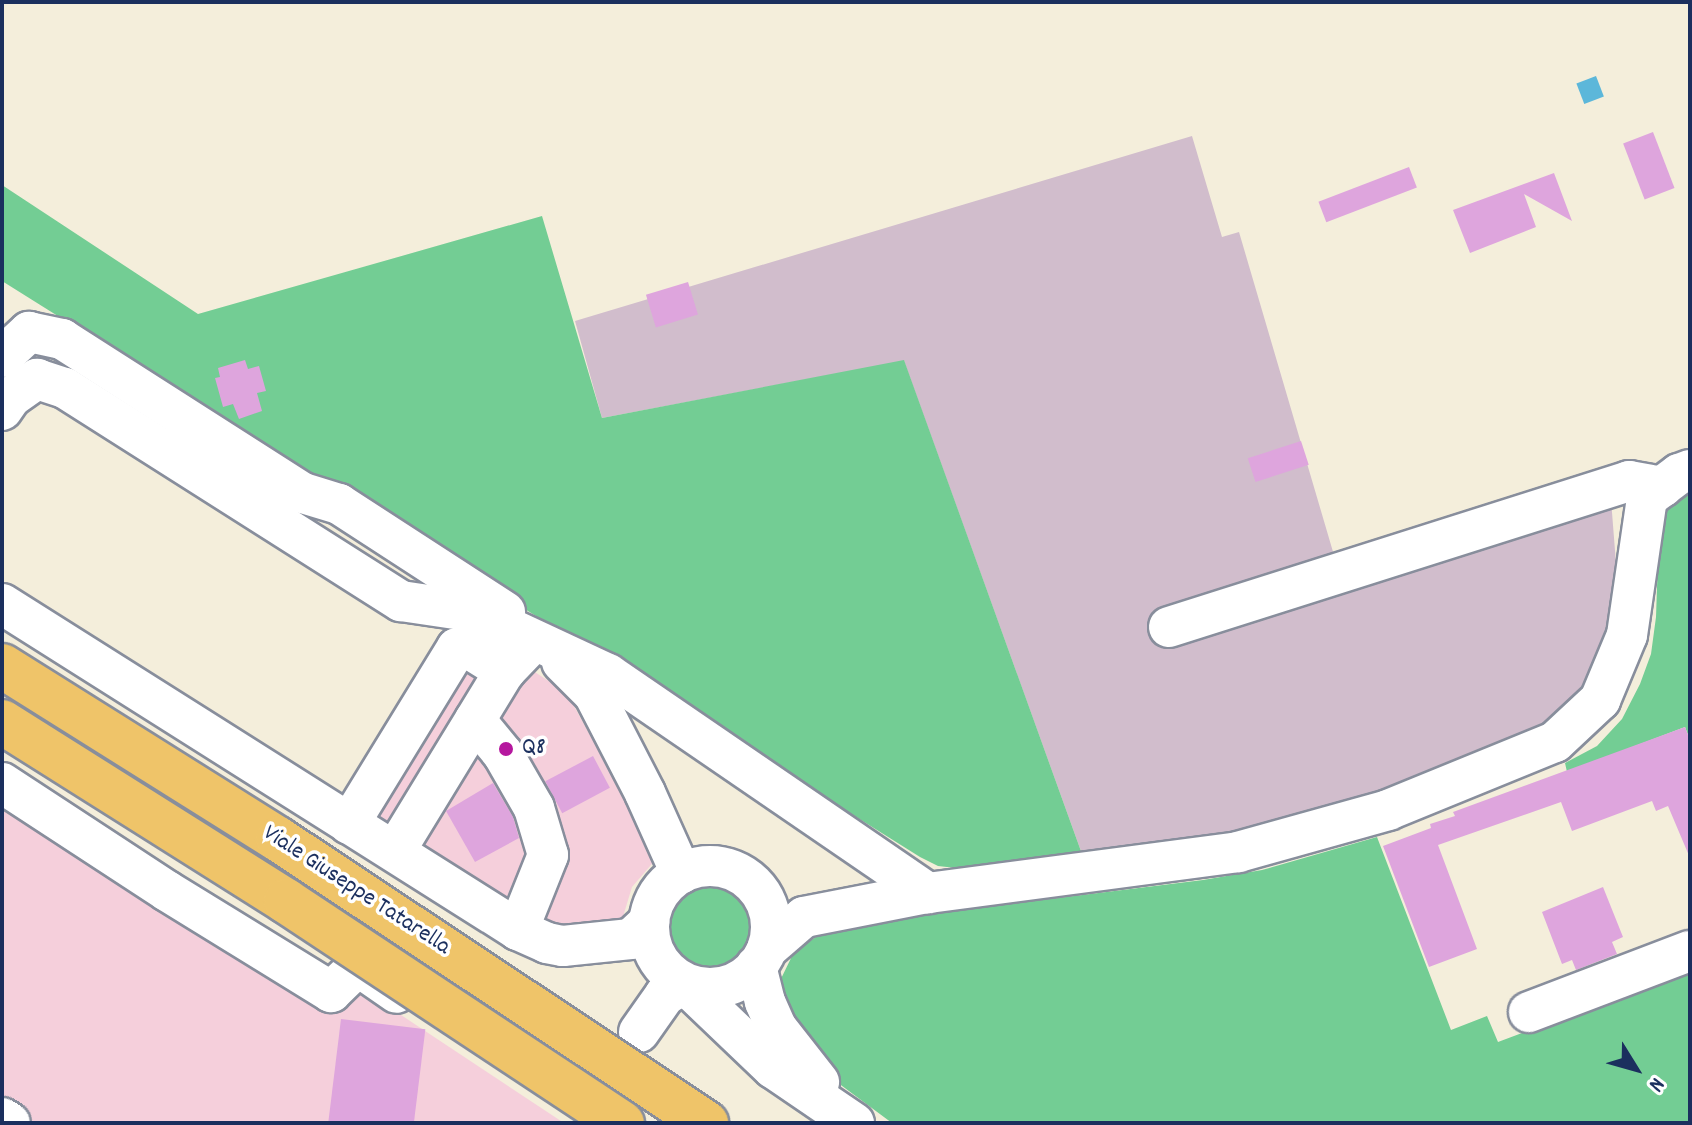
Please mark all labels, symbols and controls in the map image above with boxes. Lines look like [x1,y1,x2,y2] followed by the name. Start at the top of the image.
[522,735,546,763] place label: Q8
[497,740,515,758] marker: Q8
[257,820,455,962] street label: Viale Giuseppe Tatarella
[1596,1029,1676,1109] north arrow
[1640,1070,1671,1097] text: N

